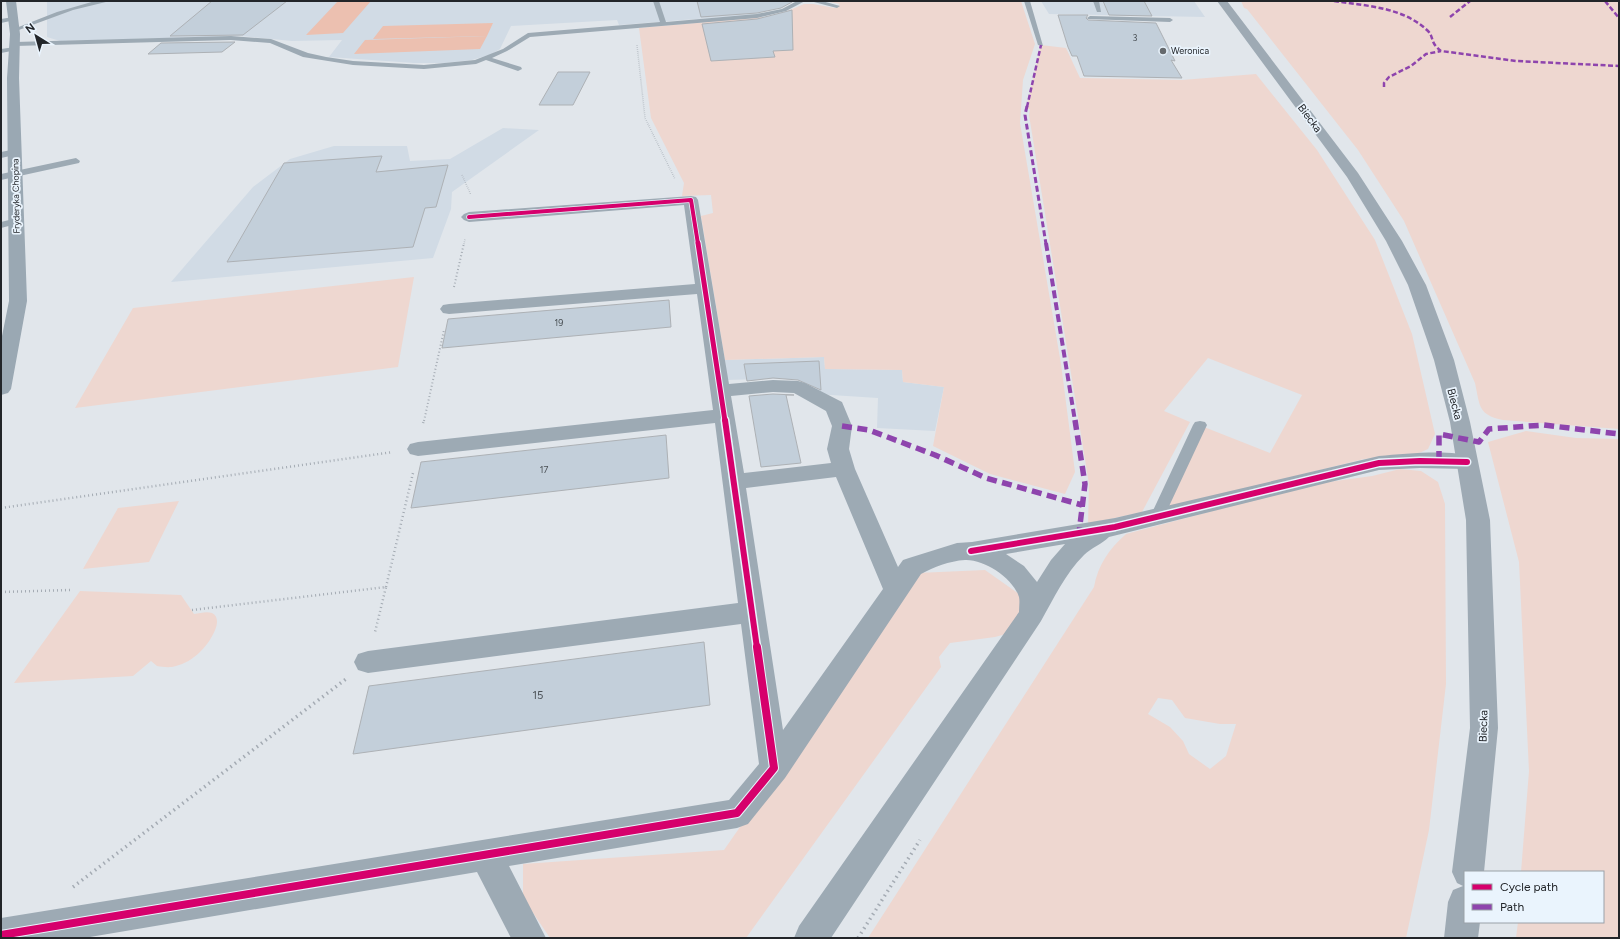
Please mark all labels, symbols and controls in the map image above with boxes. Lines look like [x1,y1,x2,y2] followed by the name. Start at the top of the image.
[16,16,56,56] north arrow
[23,21,38,36] text: N
[1133,32,1138,43] house number: 3
[1171,45,1209,56] place label: Weronica
[1158,46,1168,56] marker: Weronica
[1295,102,1324,135] street label: Biecka
[9,158,22,234] street label: Fryderyka Chopina
[555,317,563,328] house number: 19
[1444,387,1465,421] street label: Biecka
[540,464,548,475] house number: 17
[533,689,543,702] house number: 15
[1476,710,1491,742] street label: Biecka
[1464,871,1604,923] legend
[1500,880,1558,894] text: Cycle path
[1500,900,1524,914] text: Path

